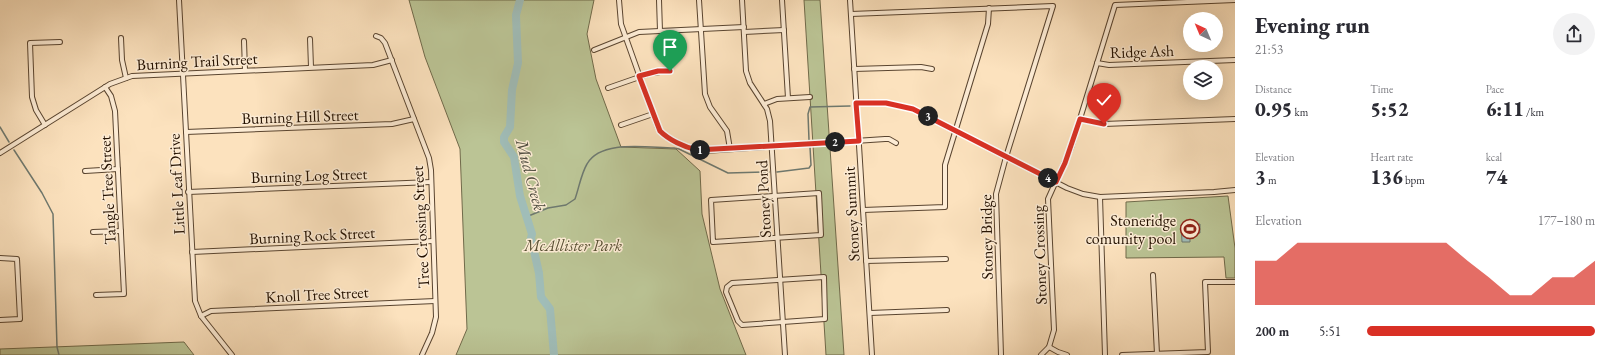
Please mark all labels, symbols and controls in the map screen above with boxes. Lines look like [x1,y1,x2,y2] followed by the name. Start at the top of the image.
[1255,11,1370,40] text: Evening run
[1183,12,1223,52] north arrow
[1183,12,1223,100] map controls
[1553,13,1595,55] button: share
[653,30,687,71] pin
[659,36,681,58] icon: arrive
[1110,40,1175,63] street label: Ridge Ash
[1255,41,1283,58] text: 21:53
[136,48,258,75] street label: Burning Trail Street
[1183,60,1223,100] button: layers
[1255,82,1292,96] text: Distance
[1370,82,1393,96] text: Time
[1486,82,1504,96] text: Pace
[1087,83,1121,124] pin
[1093,89,1115,111] icon: check
[1255,96,1292,122] text: 0.95
[1370,96,1409,122] text: 5:52
[1486,96,1524,122] text: 6:11
[241,104,359,129] street label: Burning Hill Street
[1292,105,1308,119] text: km
[1524,105,1544,119] text: /km
[918,106,938,126] pin: 3
[925,109,931,123] text: 3
[825,132,845,152] pin: 2
[163,133,190,235] street label: Little Leaf Drive
[94,135,121,245] street label: Tangle Tree Street
[832,135,838,149] text: 2
[511,136,551,214] water label: Mud Creek
[690,140,710,160] pin: 1
[697,143,703,157] text: 1
[1255,150,1295,164] text: Elevation
[1370,150,1413,164] text: Heart rate
[1486,150,1502,164] text: kcal
[751,159,776,238] street label: Stoney Pond
[250,163,368,188] street label: Burning Log Street
[1255,164,1266,190] text: 3
[1370,164,1403,190] text: 136
[1486,164,1507,190] text: 74
[407,165,434,289] street label: Tree Crossing Street
[839,166,864,262] street label: Stoney Summit
[1038,168,1058,188] pin: 4
[1045,171,1051,185] text: 4
[1266,173,1277,187] text: m
[1403,173,1425,187] text: bpm
[975,194,998,280] street label: Stoney Bridge
[1027,204,1052,305] street label: Stoney Crossing
[1086,210,1176,249] place label: Stoneridge comunity pool
[1255,212,1302,229] text: Elevation
[1538,212,1595,229] text: 177–180 m
[1179,218,1201,240] sports icon: Stoneridge comunity pool
[249,222,375,249] street label: Burning Rock Street
[523,235,623,256] park label: McAllister Park
[265,281,369,308] street label: Knoll Tree Street
[1255,323,1289,340] text: 200 m
[1319,323,1341,340] text: 5:51

